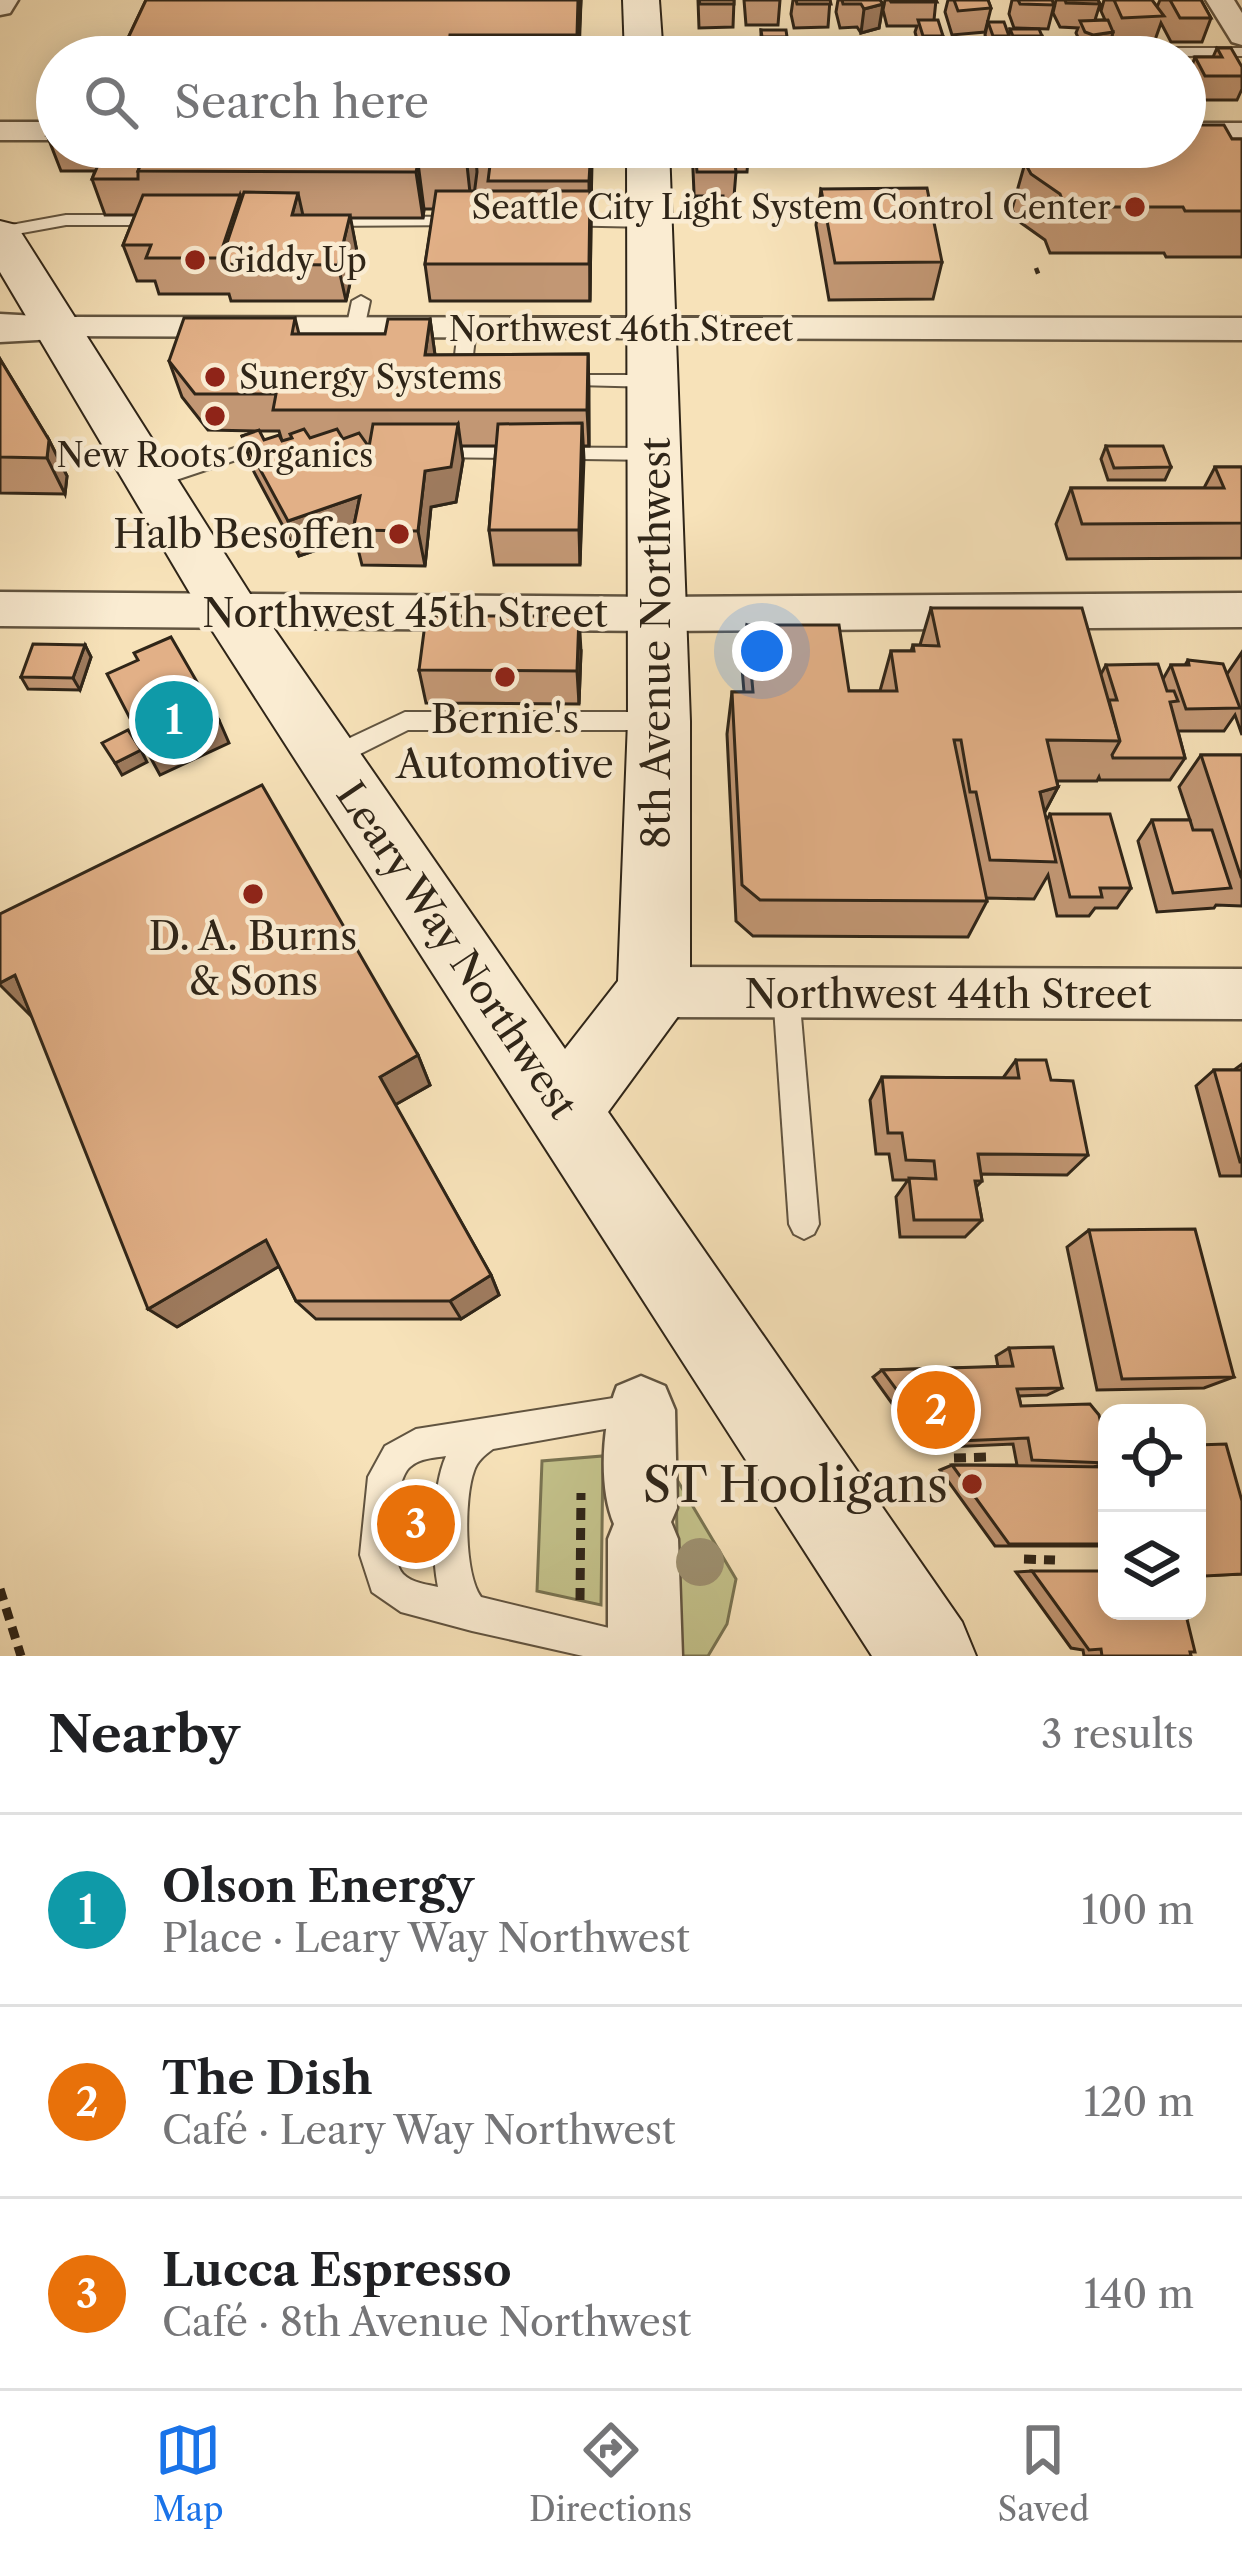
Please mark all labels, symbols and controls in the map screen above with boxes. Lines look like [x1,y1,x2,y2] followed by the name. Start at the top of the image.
[36,36,1206,168] search box
[78,69,144,135] icon: search
[174,74,429,130] text: Search here
[471,187,1111,228] place label: Seattle City Light System Control Center
[1122,194,1148,220] marker: Seattle City Light System Control Center
[219,240,367,281] place label: Giddy Up
[182,247,208,273] marker: Giddy Up
[449,309,794,350] street label: Northwest 46th Street
[239,357,502,398] place label: Sunergy Systems
[202,364,228,390] marker: Sunergy Systems
[202,403,228,429] marker: New Roots Organics
[57,435,373,476] place label: New Roots Organics
[632,437,680,849] street label: 8th Avenue Northwest
[113,510,375,558] place label: Halb Besoffen
[386,521,412,547] marker: Halb Besoffen
[202,589,608,637] street label: Northwest 45th Street
[732,621,792,681] your location
[492,664,518,690] marker: Bernie's Automotive
[135,675,213,765] pin: 1
[395,695,614,788] place label: Bernie's Automotive
[326,772,588,1128] street label: Leary Way Northwest
[240,881,266,907] marker: D. A. Burns & Sons
[149,912,357,1005] place label: D. A. Burns & Sons
[745,970,1152,1018] street label: Northwest 44th Street
[897,1365,975,1455] pin: 2
[1098,1404,1206,1620] map controls
[1098,1404,1206,1512] button: locate
[643,1455,948,1514] place label: ST Hooligans
[959,1471,985,1497] marker: ST Hooligans
[377,1479,455,1569] pin: 3
[1098,1512,1206,1620] button: layers
[48,1703,240,1765] text: Nearby
[1041,1710,1194,1758] text: 3 results
[162,1858,474,1914] text: Olson Energy
[78,1886,96,1934] text: 1
[1081,1886,1194,1934] text: 100 m
[162,1914,690,1962] text: Place · Leary Way Northwest
[162,2050,373,2106] text: The Dish
[75,2078,99,2126] text: 2
[1084,2078,1194,2126] text: 120 m
[162,2106,676,2154] text: Café · Leary Way Northwest
[162,2242,512,2298] text: Lucca Espresso
[76,2270,98,2318] text: 3
[1084,2270,1194,2318] text: 140 m
[162,2298,691,2346] text: Café · 8th Avenue Northwest
[153,2417,224,2530] tab: Map
[529,2417,692,2530] tab: Directions
[998,2417,1089,2530] tab: Saved

